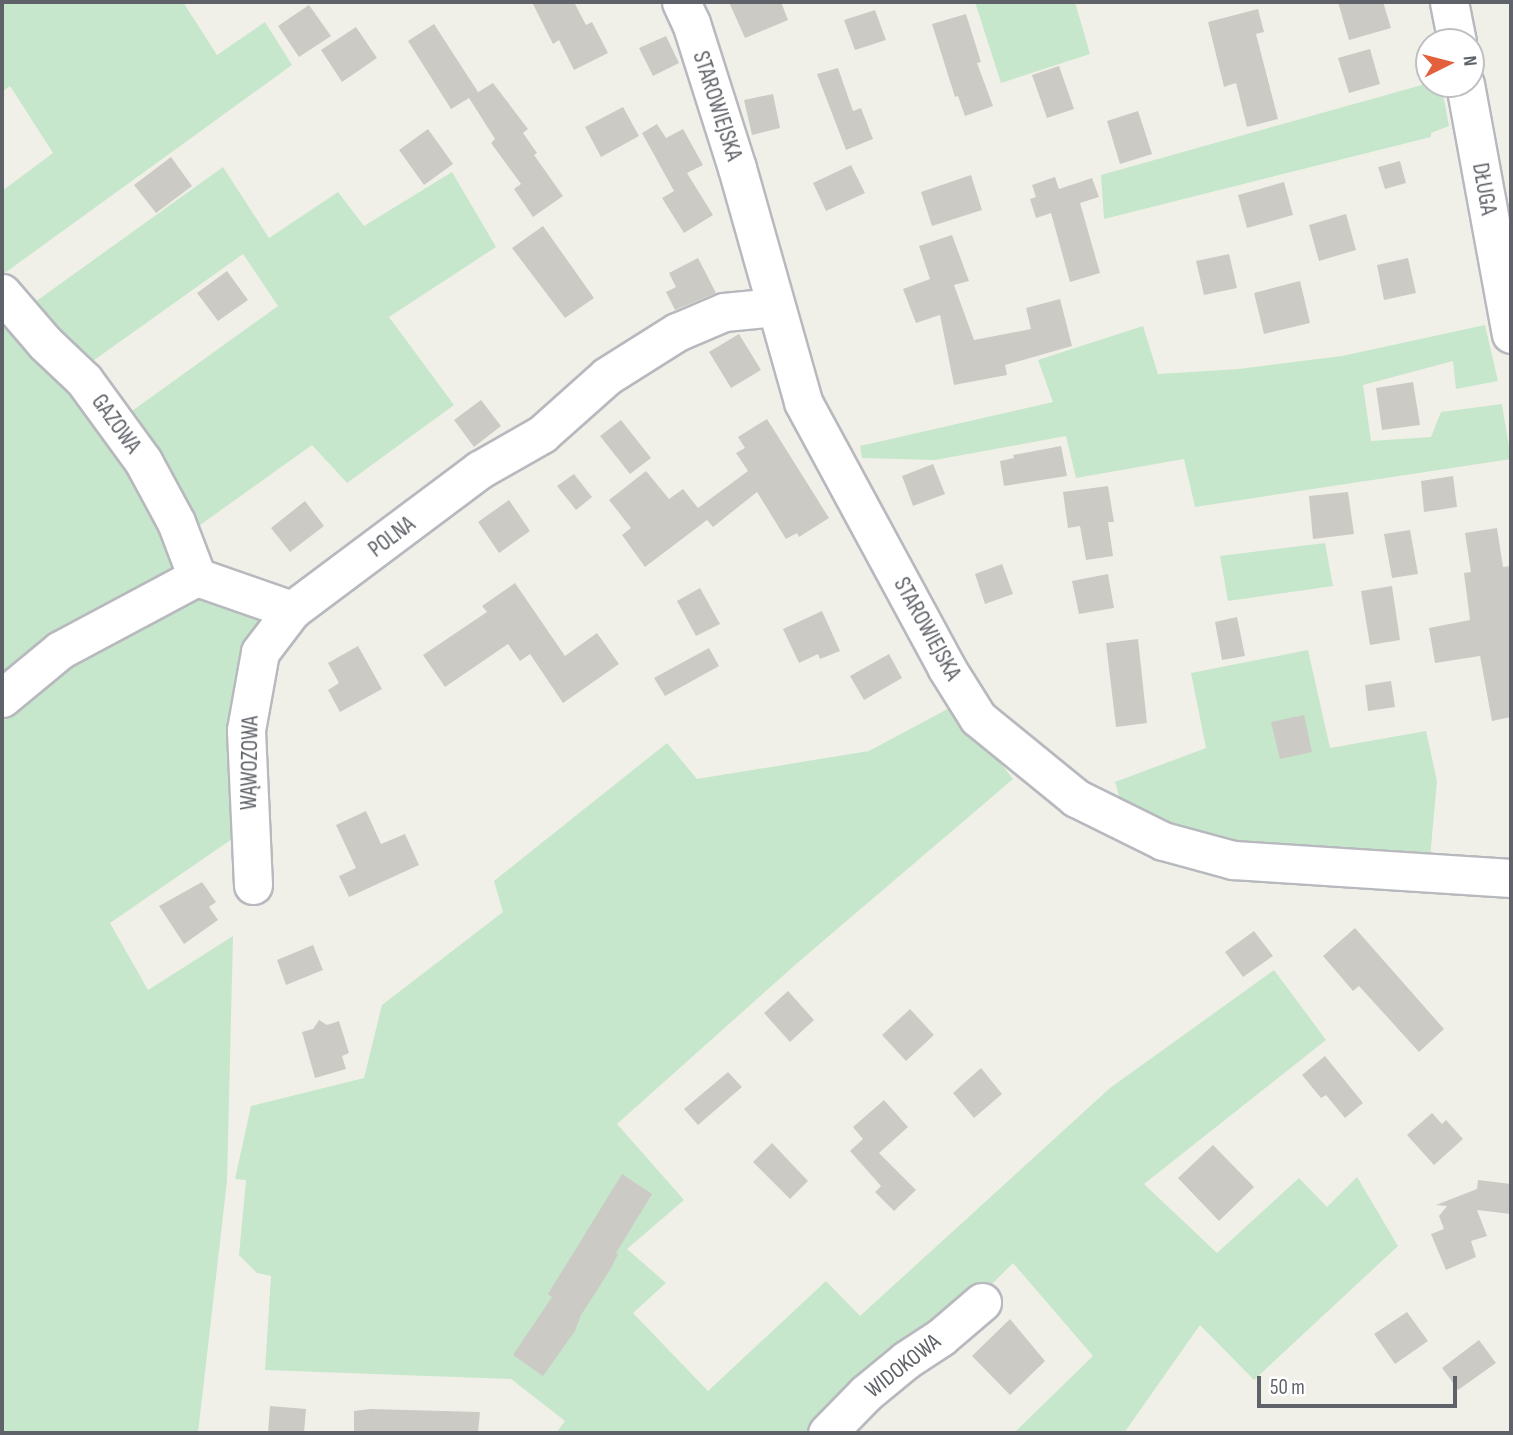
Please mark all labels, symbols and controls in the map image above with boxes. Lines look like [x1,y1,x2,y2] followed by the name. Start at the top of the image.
[1415,28,1485,98] north arrow
[686,48,748,164] street label: STAROWIEJSKA
[1457,55,1481,67] text: N
[1466,161,1502,217] street label: DŁUGA
[85,389,147,459] street label: GAZOWA
[363,511,421,563] street label: POLNA
[887,573,967,685] street label: STAROWIEJSKA
[235,716,265,810] street label: WĄWOZOWA
[860,1328,946,1404] street label: WIDOKOWA
[1261,1362,1460,1406] scale bar
[1270,1375,1305,1400] text: 50 m

